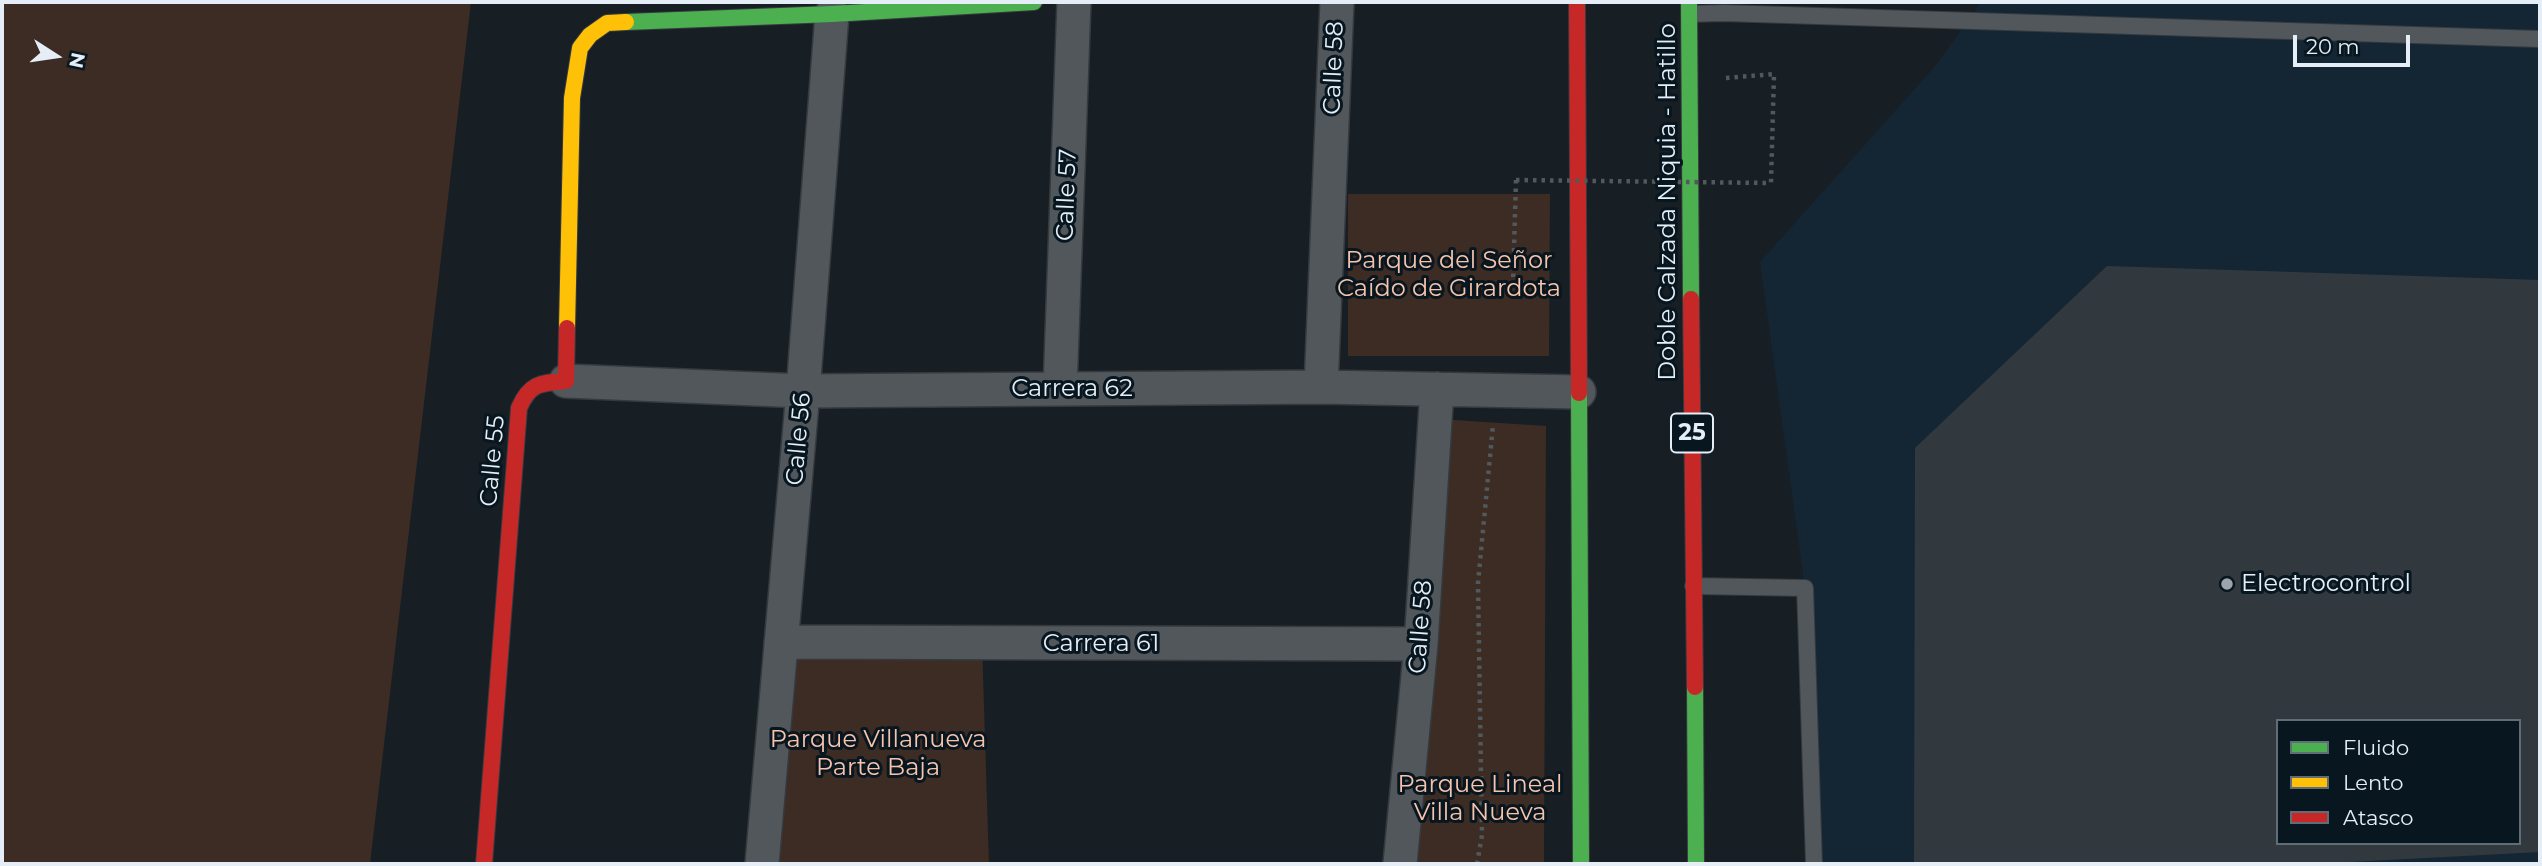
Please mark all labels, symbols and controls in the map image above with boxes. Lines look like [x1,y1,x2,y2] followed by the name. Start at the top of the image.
[21,21,91,91] north arrow
[1318,21,1350,115] street label: Calle 58
[2297,21,2414,65] scale bar
[1654,23,1682,381] street label: Doble Calzada Niquia - Hatillo
[2306,34,2360,59] text: 20 m
[64,51,90,70] text: N
[1051,148,1083,242] street label: Calle 57
[1337,247,1561,303] park label: Parque del Señor Caído de Girardota
[1011,375,1133,403] street label: Carrera 62
[781,391,817,487] street label: Calle 56
[475,414,511,508] street label: Calle 55
[1671,414,1713,452] road number: 25
[2241,570,2411,598] place label: Electrocontrol
[2219,576,2235,592] marker: Electrocontrol
[1403,579,1439,675] street label: Calle 58
[1043,630,1159,658] street label: Carrera 61
[2276,719,2521,845] legend
[770,726,986,782] park label: Parque Villanueva Parte Baja
[2343,735,2409,760] text: Fluido
[2343,770,2403,795] text: Lento
[1397,771,1563,827] park label: Parque Lineal Villa Nueva
[2343,805,2414,830] text: Atasco

